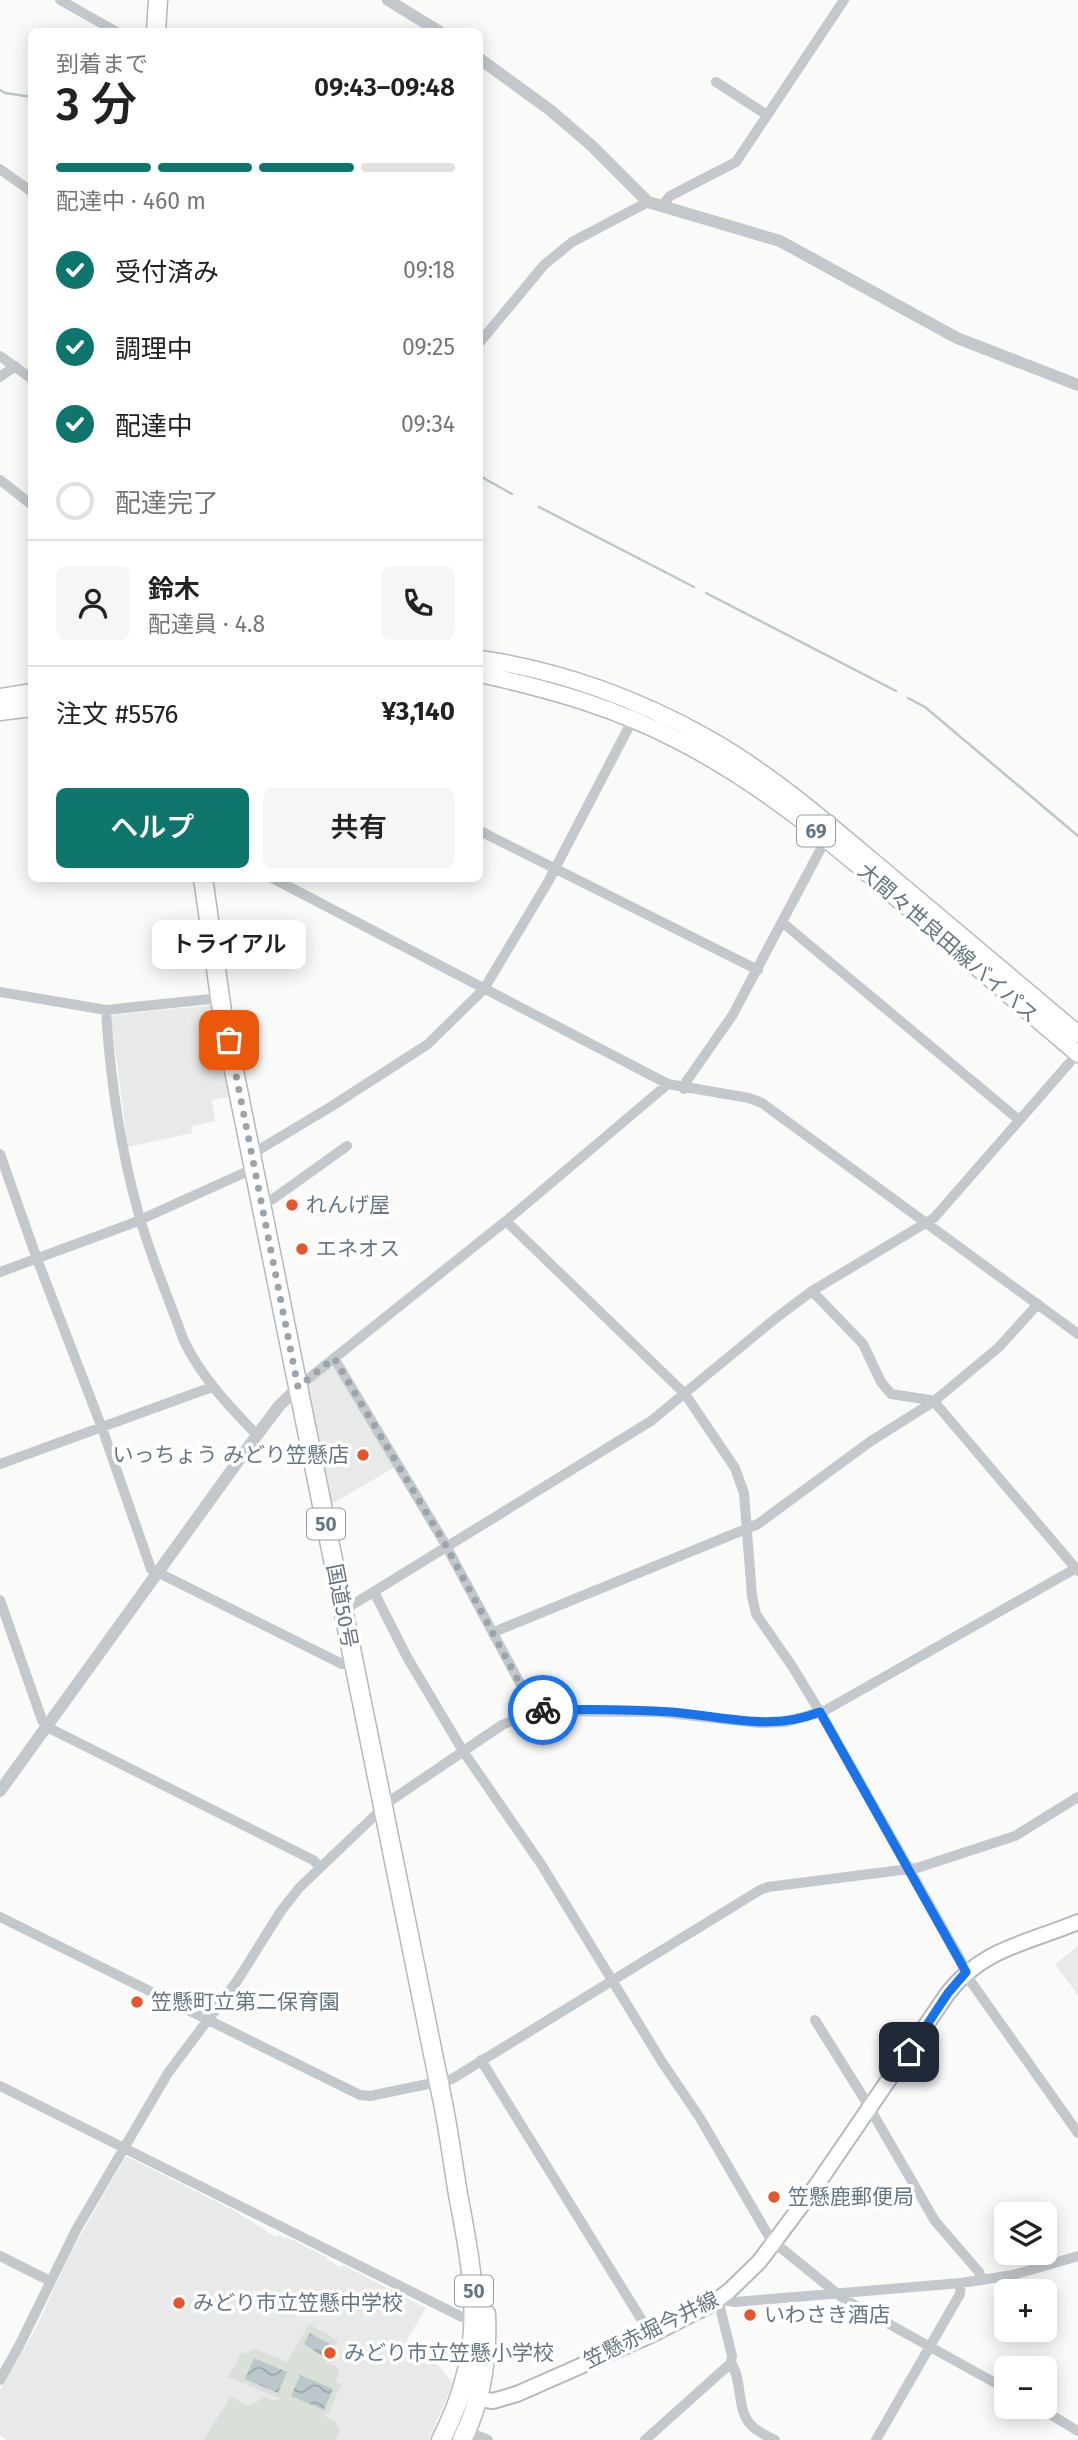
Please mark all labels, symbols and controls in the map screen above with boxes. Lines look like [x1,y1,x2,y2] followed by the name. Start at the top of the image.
[56,50,148,78] text: 到着まで
[314,72,455,103] text: 09:43–09:48
[56,77,137,132] text: 3 分
[56,187,206,215] text: 配達中 · 460 m
[56,251,94,289] icon: check
[403,256,455,284] text: 09:18
[115,257,219,288] text: 受付済み
[56,328,94,366] icon: check
[402,333,455,361] text: 09:25
[115,334,193,365] text: 調理中
[56,405,94,443] icon: check
[401,410,455,438] text: 09:34
[115,411,193,442] text: 配達中
[115,488,219,519] text: 配達完了
[56,566,130,640] button: person
[381,566,455,640] button: phone
[148,574,200,605] text: 鈴木
[148,610,265,638] text: 配達員 · 4.8
[381,696,455,727] text: ¥3,140
[56,699,178,730] text: 注文 #5576
[56,788,249,868] button: ヘルプ
[263,788,455,868] button: 共有
[797,816,835,846] road number: 69
[852,858,1044,1028] street label: 大間々世良田線バイパス
[152,921,306,970] callout: トライアル
[172,930,286,958] text: トライアル
[199,1010,259,1070] pin
[210,1021,248,1059] icon: bag
[306,1192,390,1218] place label: れんげ屋
[284,1197,300,1213] marker: れんげ屋
[316,1236,400,1262] place label: エネオス
[294,1241,310,1257] marker: エネオス
[112,1442,349,1468] place label: いっちょう みどり笠懸店
[355,1447,371,1463] marker: いっちょう みどり笠懸店
[307,1508,345,1540] road number: 50
[321,1562,363,1650] street label: 国道50号
[508,1675,578,1745] courier
[524,1691,562,1729] icon: bike
[151,1989,340,2015] place label: 笠懸町立第二保育園
[129,1994,145,2010] marker: 笠懸町立第二保育園
[879,2022,939,2082] pin
[890,2033,928,2071] icon: home
[788,2184,914,2210] place label: 笠懸鹿郵便局
[766,2189,782,2205] marker: 笠懸鹿郵便局
[994,2202,1057,2419] map controls
[994,2202,1057,2265] button: layers
[455,2276,493,2306] road number: 50
[994,2279,1057,2342] button: +
[579,2286,723,2374] street label: 笠懸赤堀今井線
[193,2290,403,2316] place label: みどり市立笠懸中学校
[171,2295,187,2311] marker: みどり市立笠懸中学校
[764,2302,890,2328] place label: いわさき酒店
[742,2307,758,2323] marker: いわさき酒店
[344,2340,554,2366] place label: みどり市立笠懸小学校
[322,2345,338,2361] marker: みどり市立笠懸小学校
[994,2356,1057,2419] button: −

